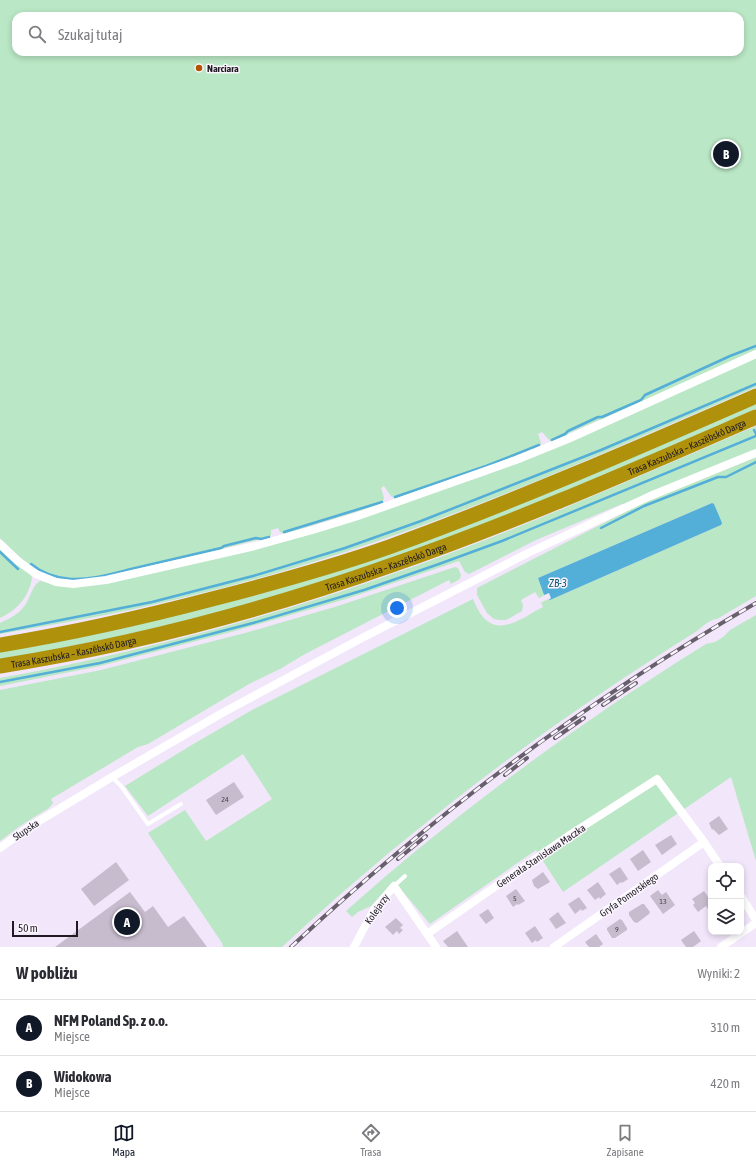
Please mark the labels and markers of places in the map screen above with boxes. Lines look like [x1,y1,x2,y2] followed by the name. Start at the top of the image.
[194,63,204,73] marker: Narciara
[207,63,239,74] place label: Narciara
[713,139,739,169] pin: B
[114,907,140,937] pin: A

